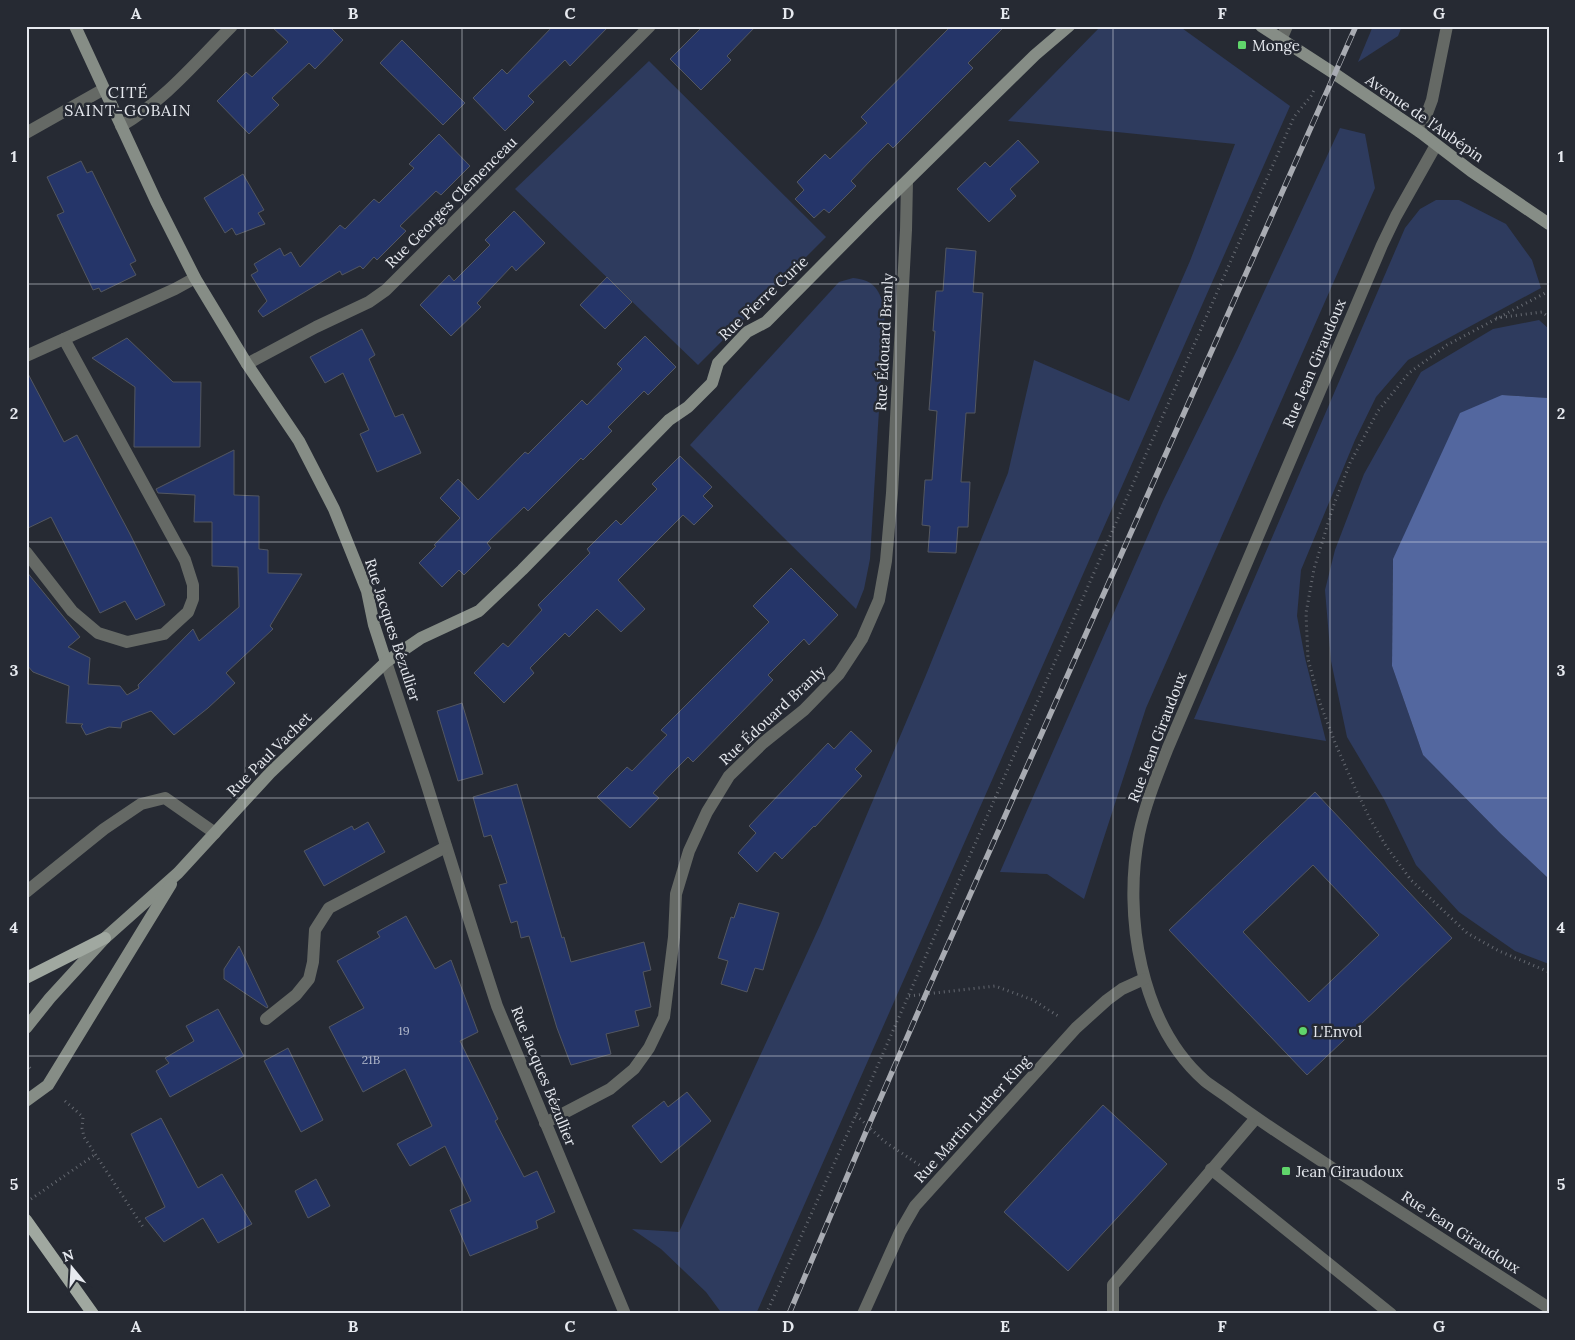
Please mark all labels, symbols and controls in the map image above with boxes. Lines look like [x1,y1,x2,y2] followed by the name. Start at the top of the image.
[131,3,142,23] text: A
[348,3,359,23] text: B
[564,3,576,23] text: C
[782,3,794,23] text: D
[1000,3,1010,23] text: E
[1217,3,1227,23] text: F
[1433,3,1445,23] text: G
[1252,36,1300,55] place label: Monge
[1236,39,1248,51] marker: Monge
[1361,70,1488,166] street label: Avenue de l'Aubépin
[64,82,192,120] district label: CITÉ SAINT-GOBAIN
[381,132,521,272] street label: Rue Georges Clemenceau
[11,146,17,166] text: 1
[1558,146,1564,166] text: 1
[714,252,812,344] street label: Rue Pierre Curie
[871,273,897,411] street label: Rue Édouard Branly
[1278,296,1350,430] street label: Rue Jean Giraudoux
[10,403,18,423] text: 2
[1557,403,1565,423] text: 2
[361,556,425,704] street label: Rue Jacques Bézullier
[10,660,19,680] text: 3
[1557,660,1566,680] text: 3
[715,661,829,769] street label: Rue Édouard Branly
[1123,669,1191,805] street label: Rue Jean Giraudoux
[223,708,315,800] street label: Rue Paul Vachet
[10,917,19,937] text: 4
[1557,917,1566,937] text: 4
[507,1003,581,1149] street label: Rue Jacques Bézullier
[1313,1022,1362,1041] place label: L'Envol
[398,1023,410,1038] house number: 19
[1297,1025,1309,1037] marker: L'Envol
[910,1051,1035,1186] street label: Rue Martin Luther King
[362,1052,380,1067] house number: 21B
[1295,1162,1404,1181] place label: Jean Giraudoux
[1280,1165,1292,1177] marker: Jean Giraudoux
[10,1174,19,1194] text: 5
[1557,1174,1566,1194] text: 5
[1398,1186,1524,1278] street label: Rue Jean Giraudoux
[48,1242,98,1292] north arrow
[60,1245,76,1266] text: N
[131,1316,142,1336] text: A
[348,1316,359,1336] text: B
[564,1316,576,1336] text: C
[782,1316,794,1336] text: D
[1000,1316,1010,1336] text: E
[1217,1316,1227,1336] text: F
[1433,1316,1445,1336] text: G

